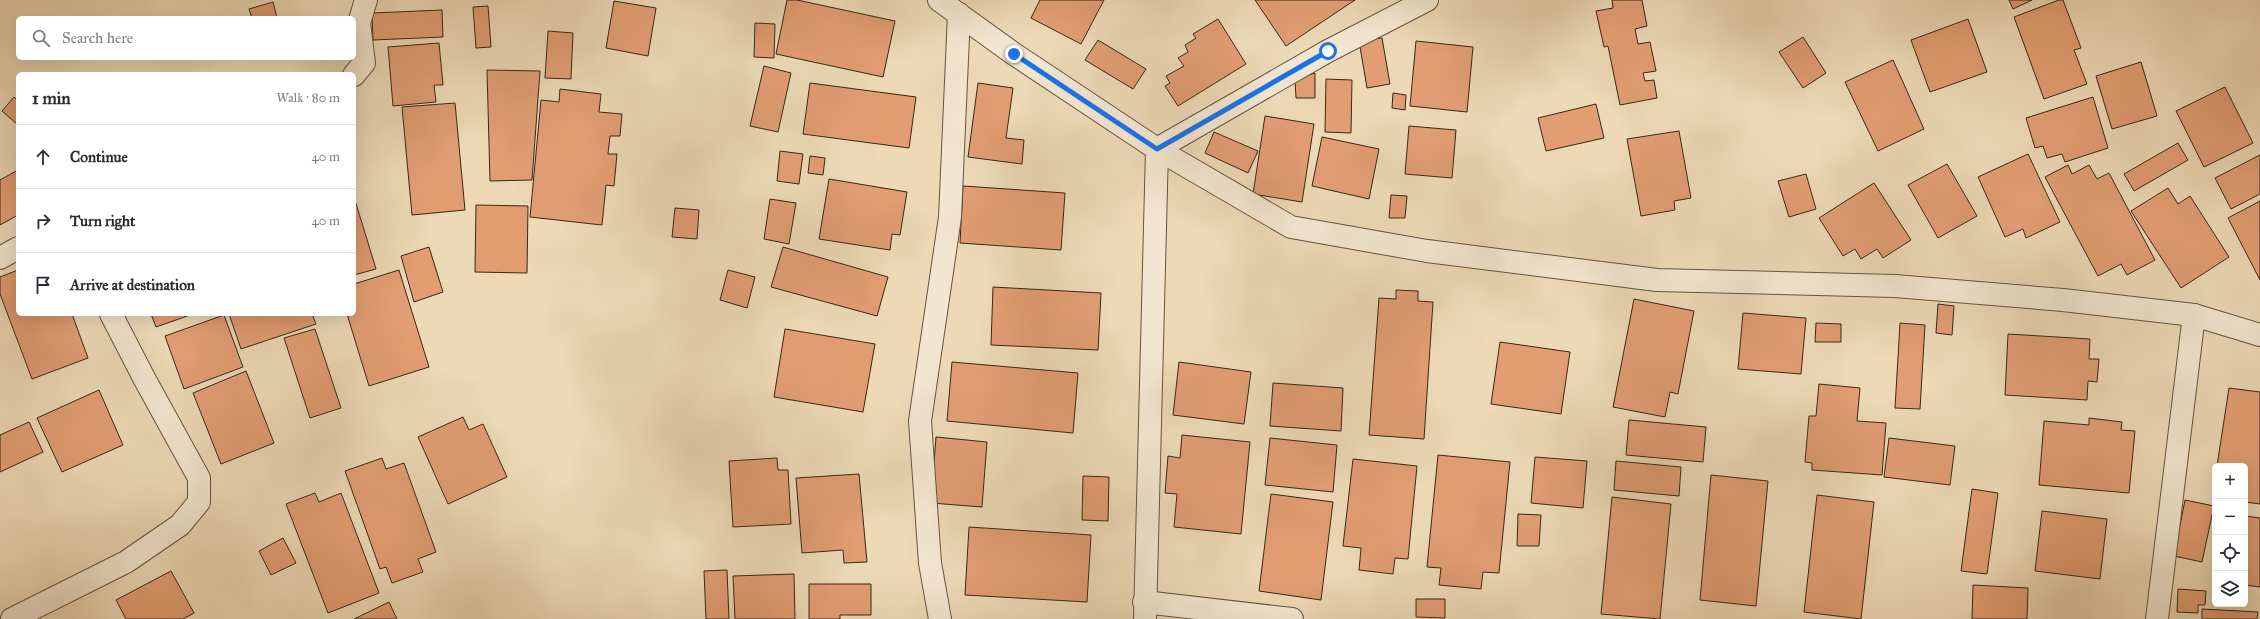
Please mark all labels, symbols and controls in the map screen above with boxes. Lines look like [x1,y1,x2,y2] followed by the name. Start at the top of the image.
[16,16,356,60] search box
[30,27,52,49] icon: search
[62,29,133,47] text: Search here
[1319,42,1337,60] route start
[1005,45,1023,63] route end
[32,88,71,109] text: 1 min
[277,90,340,106] text: Walk · 80 m
[32,146,54,168] icon: ahead
[70,148,128,166] text: Continue
[311,149,340,165] text: 40 m
[32,210,54,232] icon: right
[70,212,135,230] text: Turn right
[311,213,340,229] text: 40 m
[32,274,54,296] icon: arrive
[70,276,195,294] text: Arrive at destination
[2212,463,2248,607] map controls
[2212,463,2248,499] button: +
[2212,499,2248,535] button: −
[2212,535,2248,571] button: locate
[2212,571,2248,607] button: layers

